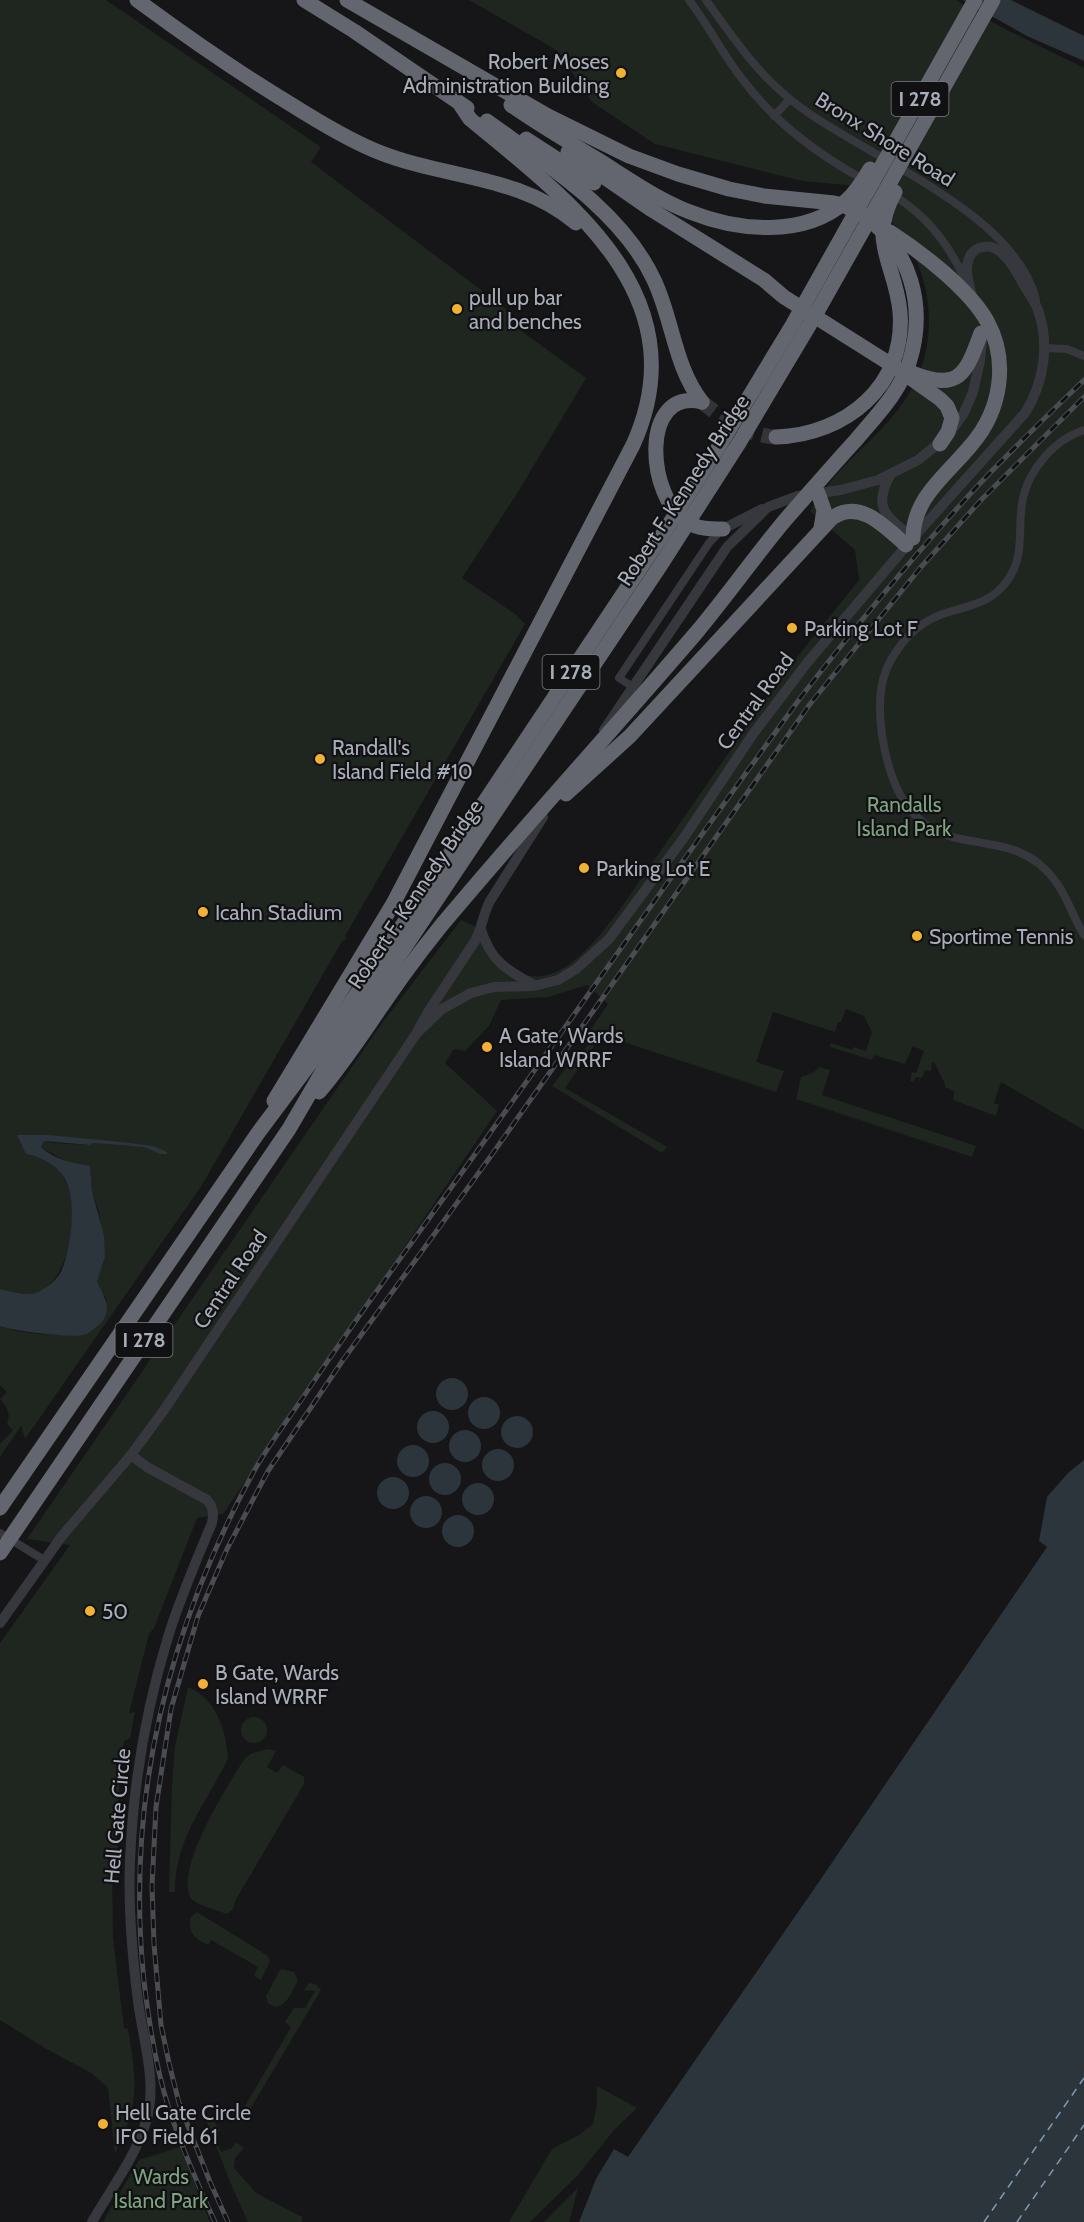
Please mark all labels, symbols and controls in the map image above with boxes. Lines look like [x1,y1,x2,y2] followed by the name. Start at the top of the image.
[403,49,610,98] place label: Robert Moses Administration Building
[614,66,628,80] marker: Robert Moses Administration Building
[892,82,948,116] road number: I 278
[811,86,959,192] street label: Bronx Shore Road
[469,285,582,334] place label: pull up bar and benches
[450,302,464,316] marker: pull up bar and benches
[612,390,754,590] street label: Robert F. Kennedy Bridge
[804,616,918,641] place label: Parking Lot F
[785,621,799,635] marker: Parking Lot F
[711,648,799,754] street label: Central Road
[542,655,600,689] road number: I 278
[332,735,473,784] place label: Randall's Island Field #10
[313,752,327,766] marker: Randall's Island Field #10
[857,792,952,841] park label: Randalls Island Park
[342,794,488,993] street label: Robert F. Kennedy Bridge
[596,856,710,881] place label: Parking Lot E
[577,861,591,875] marker: Parking Lot E
[215,900,342,925] place label: Icahn Stadium
[196,905,210,919] marker: Icahn Stadium
[929,924,1074,949] place label: Sportime Tennis
[910,929,924,943] marker: Sportime Tennis
[499,1023,624,1072] place label: A Gate, Wards Island WRRF
[480,1040,494,1054] marker: A Gate, Wards Island WRRF
[188,1225,272,1333] street label: Central Road
[116,1323,172,1357] road number: I 278
[102,1599,128,1624] place label: 50
[83,1604,97,1618] marker: 50
[215,1660,339,1709] place label: B Gate, Wards Island WRRF
[196,1677,210,1691] marker: B Gate, Wards Island WRRF
[99,1747,135,1885] street label: Hell Gate Circle
[115,2100,251,2149] place label: Hell Gate Circle IFO Field 61
[96,2117,110,2131] marker: Hell Gate Circle IFO Field 61
[114,2164,209,2213] park label: Wards Island Park

